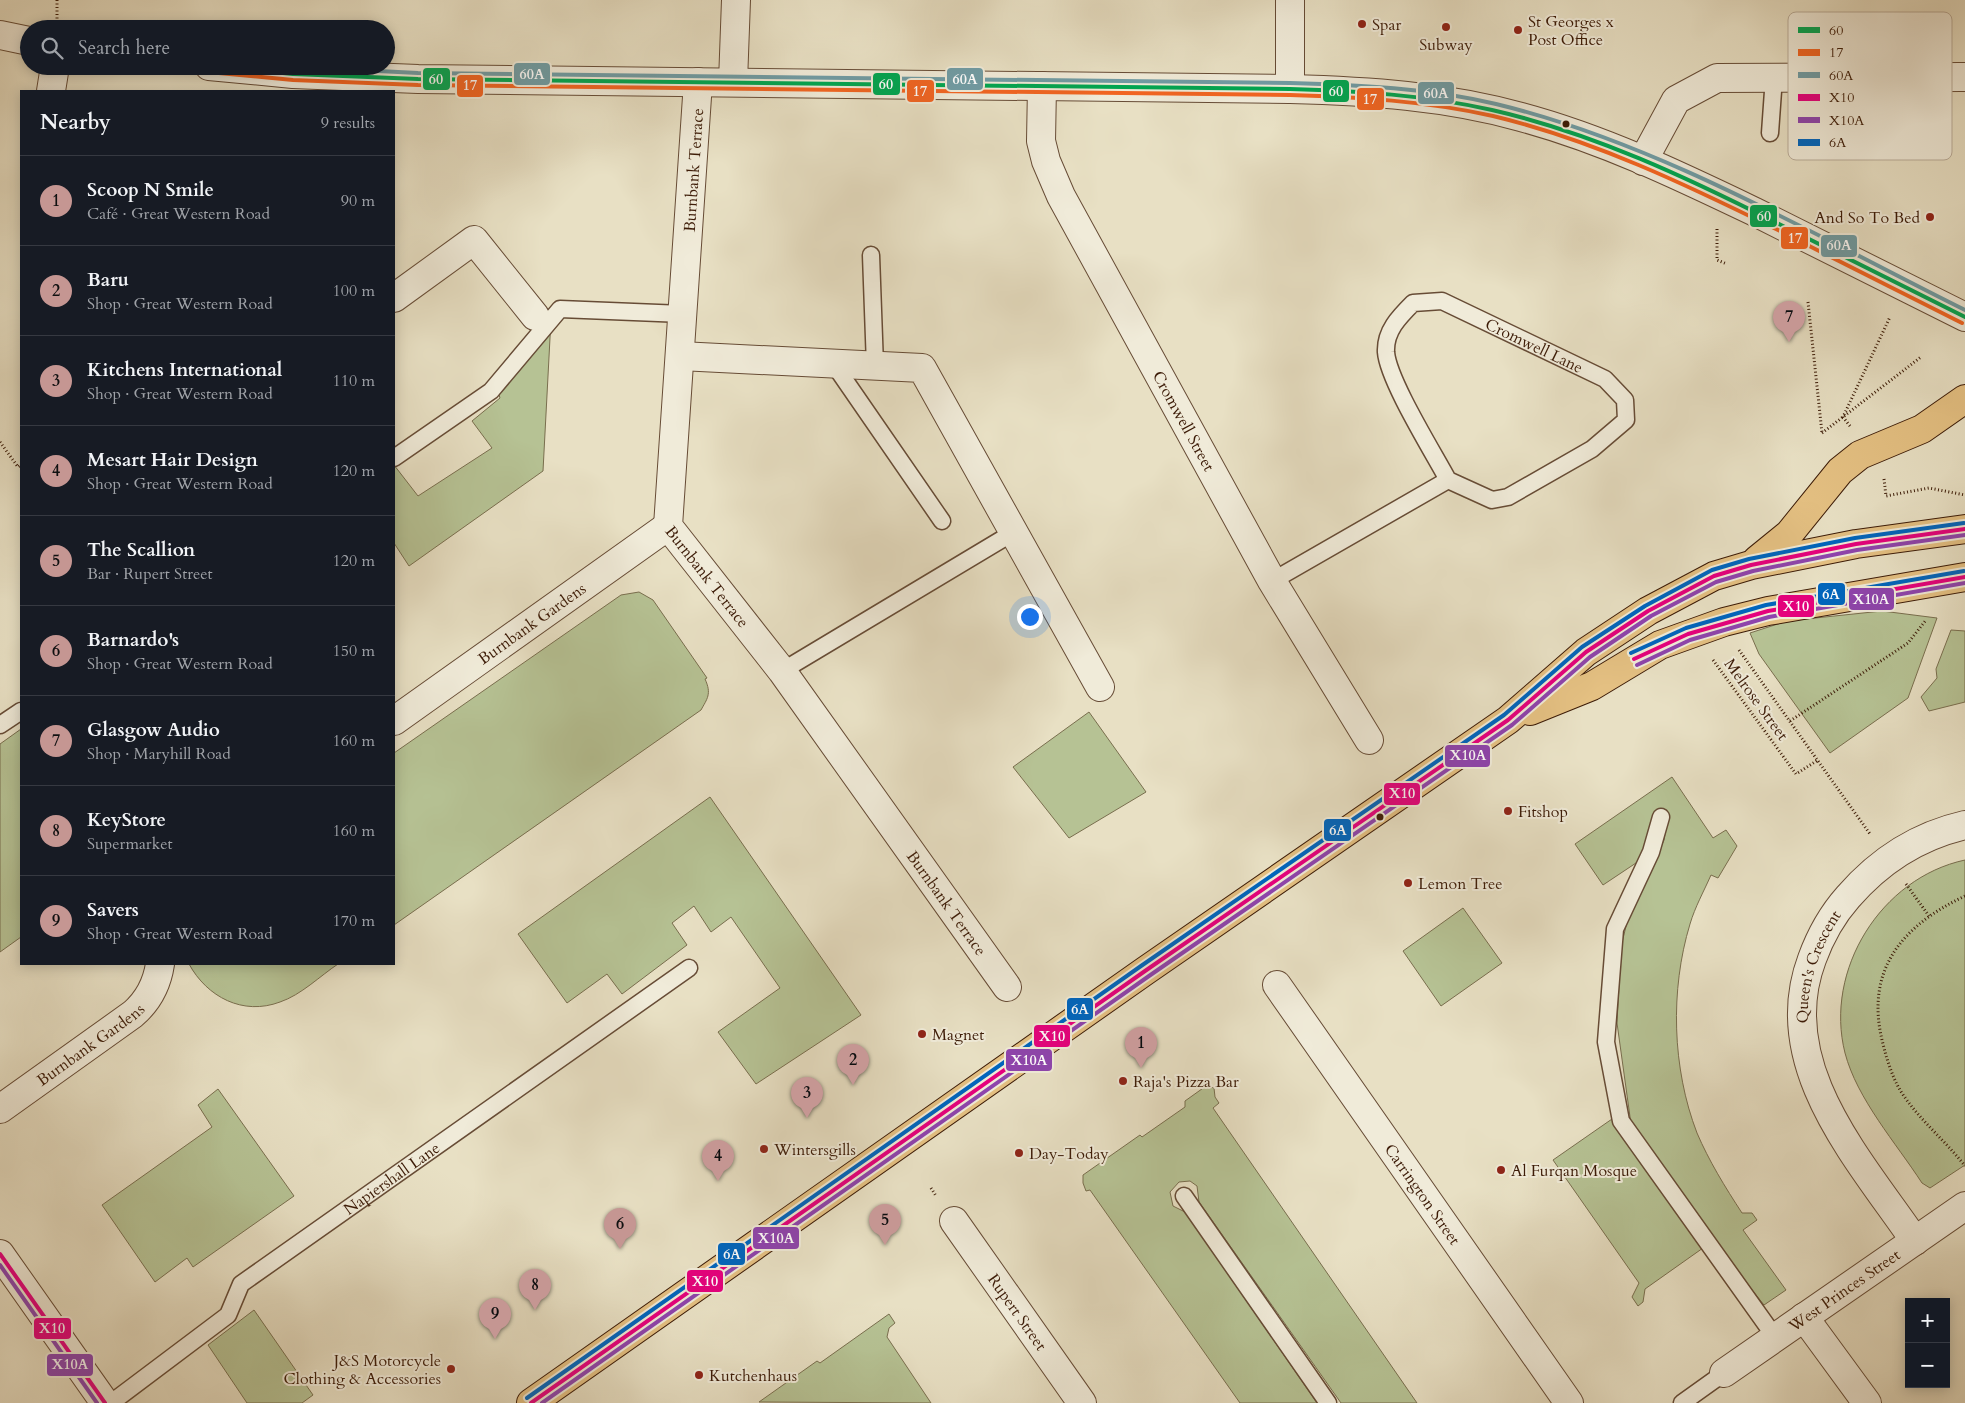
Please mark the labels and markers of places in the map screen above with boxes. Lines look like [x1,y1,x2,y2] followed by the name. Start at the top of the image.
[1528,11,1614,51] place label: St Georges x Post Office
[1372,14,1401,36] place label: Spar
[1356,18,1368,30] marker: Spar
[1440,21,1452,33] marker: Subway
[1512,24,1524,36] marker: St Georges x Post Office
[1419,34,1473,56] place label: Subway
[1561,119,1571,129] unlabelled marker
[1814,207,1920,229] place label: And So To Bed
[1924,211,1936,223] marker: And So To Bed
[1773,301,1805,342] pin: 7
[1518,801,1568,823] place label: Fitshop
[1502,805,1514,817] marker: Fitshop
[1375,812,1385,822] unlabelled marker
[1418,873,1503,895] place label: Lemon Tree
[1402,877,1414,889] marker: Lemon Tree
[932,1024,984,1046] place label: Magnet
[1125,1027,1157,1068] pin: 1
[916,1028,928,1040] marker: Magnet
[837,1044,869,1085] pin: 2
[1133,1071,1239,1093] place label: Raja's Pizza Bar
[1117,1075,1129,1087] marker: Raja's Pizza Bar
[791,1077,823,1118] pin: 3
[773,1139,856,1161] place label: Wintersgills
[702,1140,734,1181] pin: 4
[758,1143,770,1155] marker: Wintersgills
[1029,1143,1109,1165] place label: Day-Today
[1013,1147,1025,1159] marker: Day-Today
[1511,1160,1637,1182] place label: Al Furqan Mosque
[1495,1164,1507,1176] marker: Al Furqan Mosque
[869,1204,901,1245] pin: 5
[604,1208,636,1249] pin: 6
[519,1269,551,1310] pin: 8
[479,1298,511,1339] pin: 9
[284,1350,441,1390] place label: J&S Motorcycle Clothing & Accessories
[445,1363,457,1375] marker: J&S Motorcycle Clothing & Accessories
[709,1365,797,1387] place label: Kutchenhaus
[693,1369,705,1381] marker: Kutchenhaus

